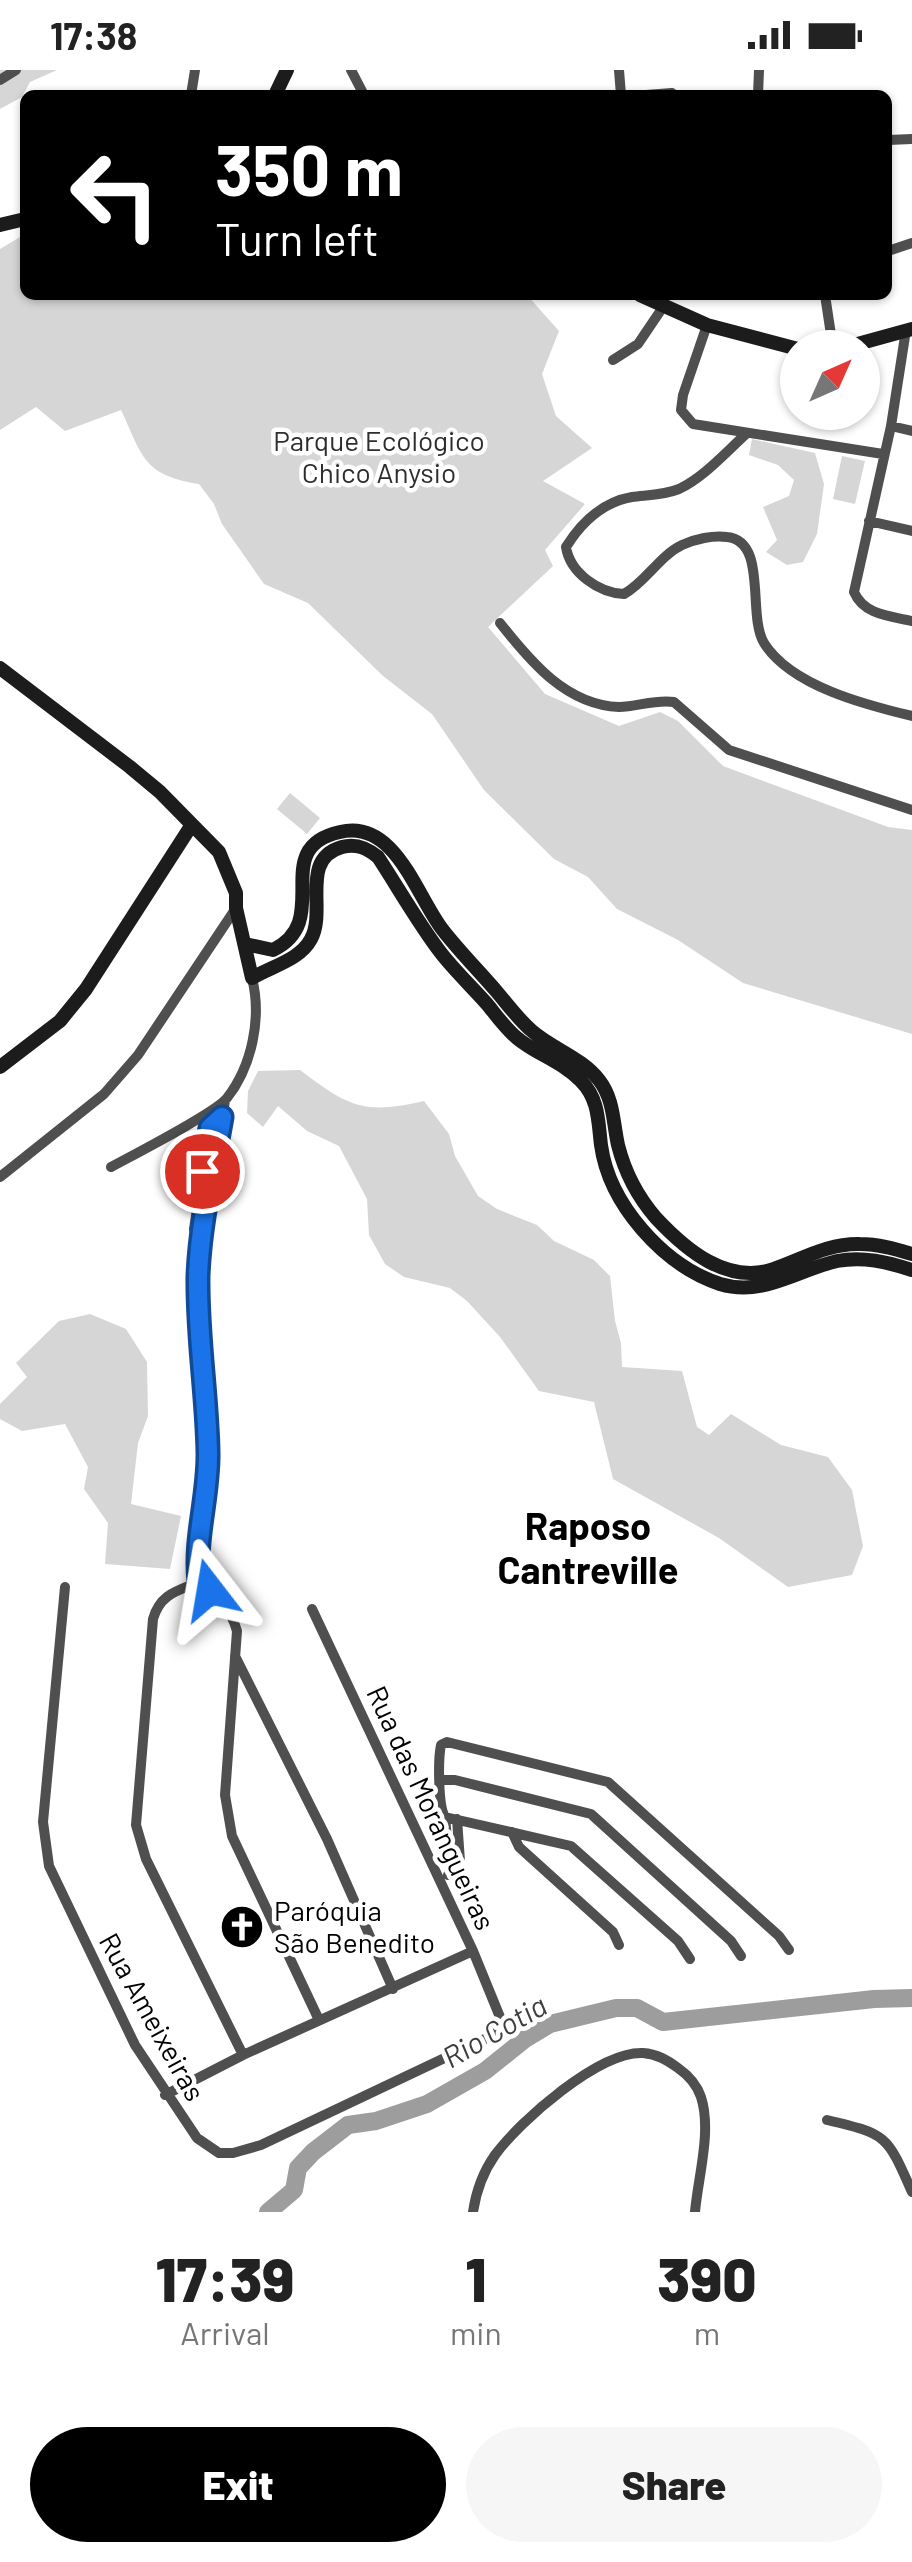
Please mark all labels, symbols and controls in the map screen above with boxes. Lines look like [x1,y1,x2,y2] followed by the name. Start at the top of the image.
[50,12,137,58] text: 17:38
[215,126,403,210] text: 350 m
[50,130,180,260] icon: left
[215,211,379,265] text: Turn left
[780,330,880,430] north arrow
[780,330,880,430] map controls
[273,423,485,489] park label: Parque Ecológico Chico Anysio
[160,1129,245,1214] pin
[175,1144,230,1199] icon: arrive
[498,1502,678,1592] district label: Raposo Cantreville
[158,1538,262,1642] position arrow
[360,1680,503,1935] street label: Rua das Morangueiras
[274,1893,435,1959] place label: Paróquia São Benedito
[219,1904,265,1950] church icon: Paróquia São Benedito
[93,1927,213,2106] street label: Rua Ameixeiras
[436,1986,552,2074] water label: Rio Cotia
[156,2242,294,2314] text: 17:39
[465,2242,486,2314] text: 1
[657,2242,756,2314] text: 390
[180,2313,270,2351] text: Arrival
[450,2313,502,2351] text: min
[694,2313,720,2351] text: m
[30,2427,446,2542] button: Exit
[466,2427,882,2542] button: Share

